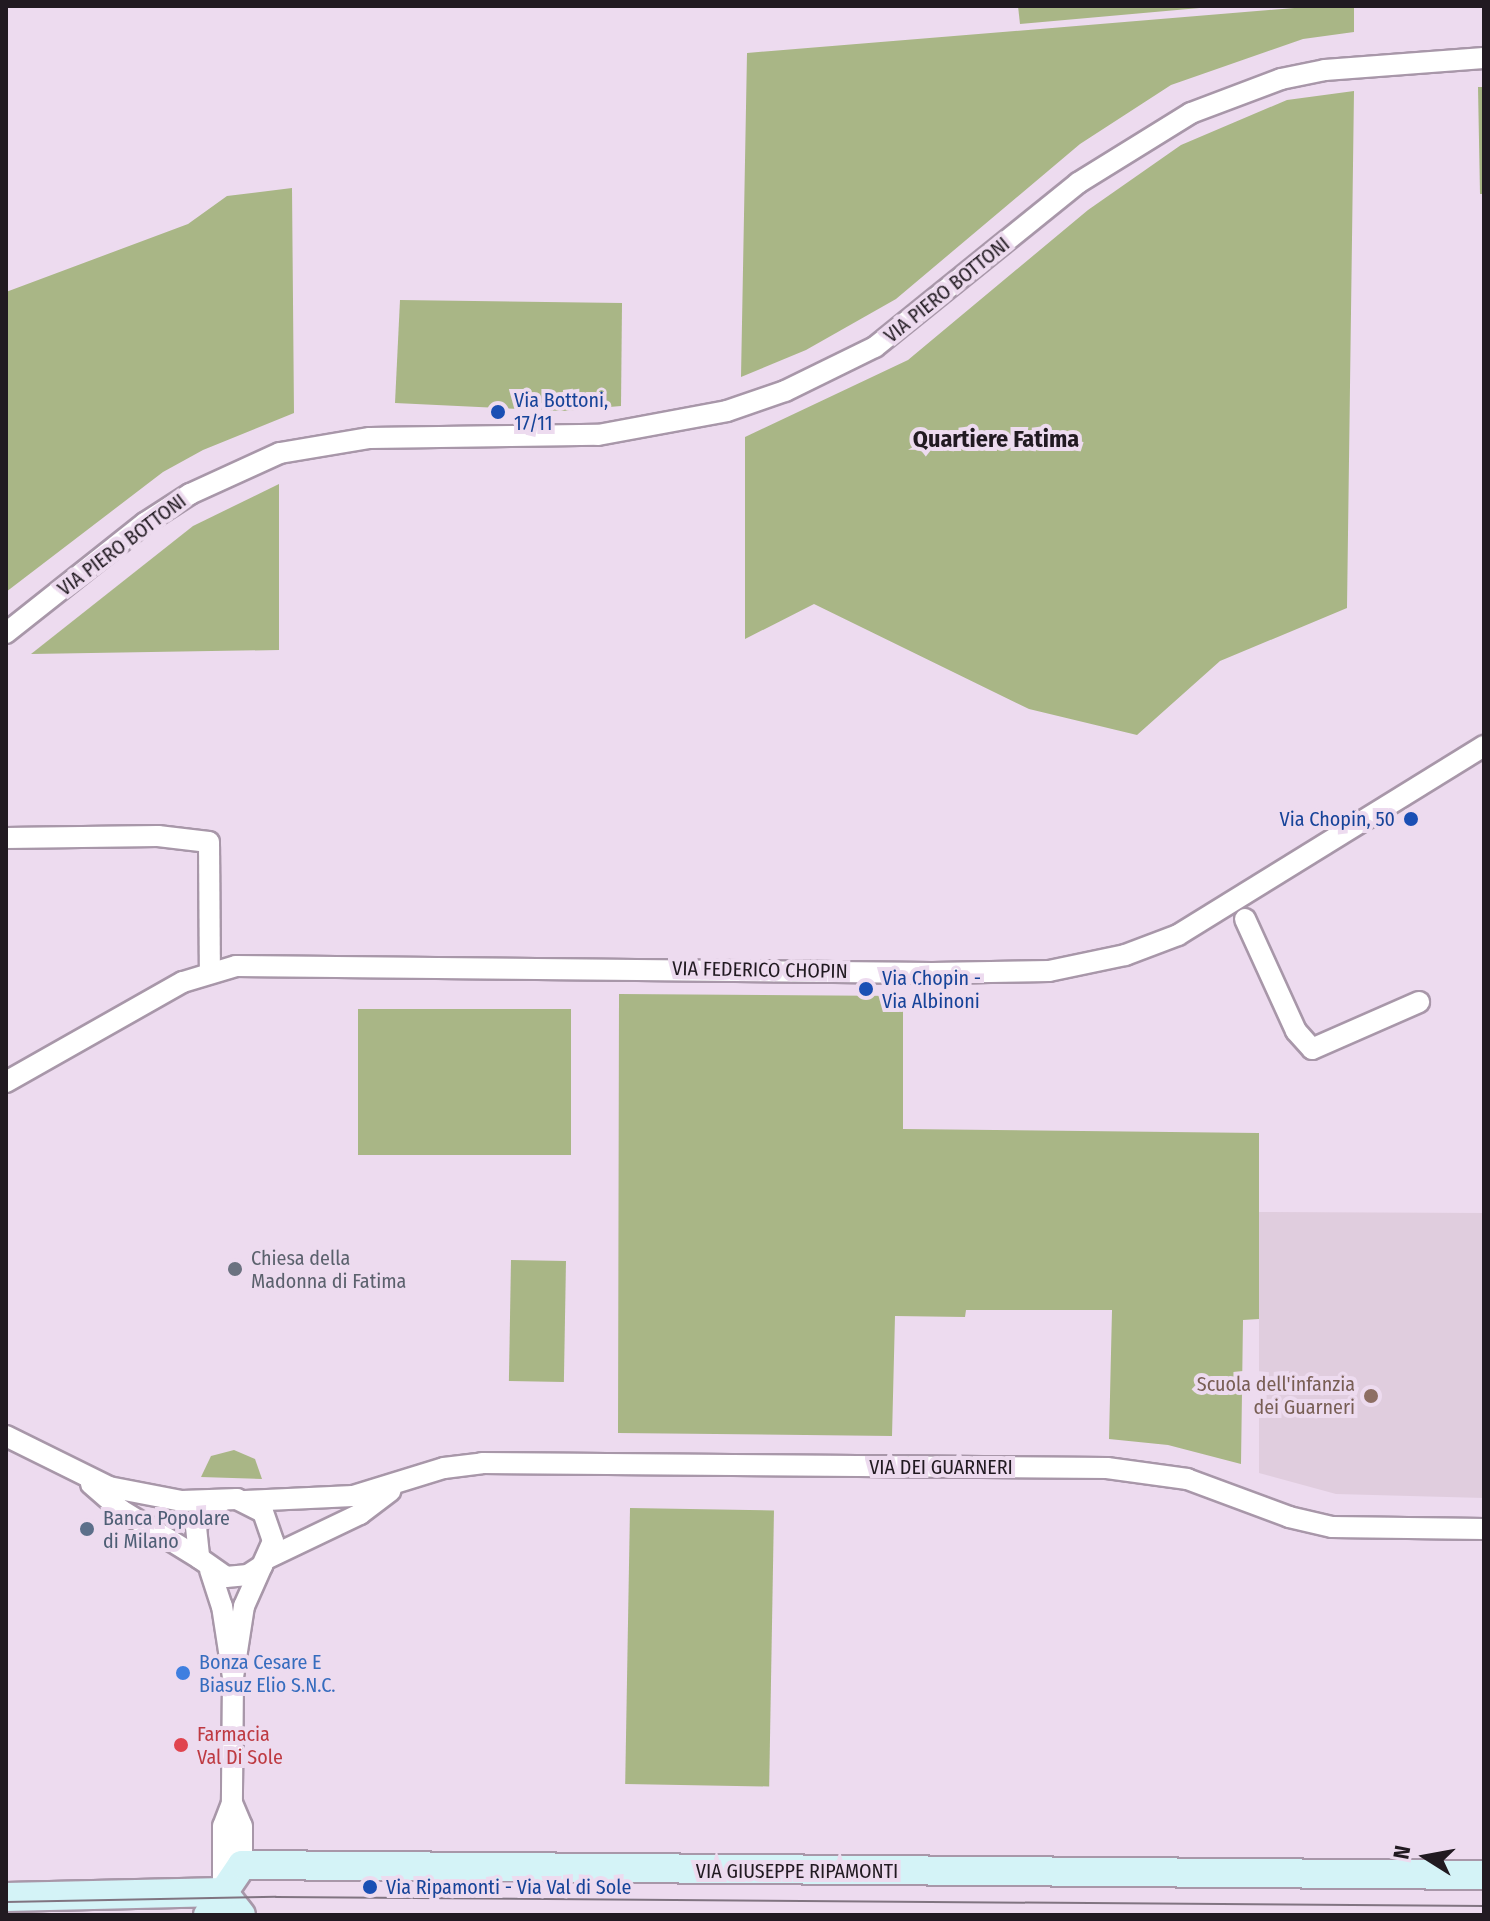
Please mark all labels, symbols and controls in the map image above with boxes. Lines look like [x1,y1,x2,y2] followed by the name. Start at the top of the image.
[880,232,1014,348] street label: VIA PIERO BOTTONI
[514,388,608,435] place label: Via Bottoni, 17/11
[489,403,507,421] marker: Via Bottoni, 17/11
[913,426,1079,454] district label: Quartiere Fatima
[53,489,191,601] street label: VIA PIERO BOTTONI
[1280,807,1395,831] place label: Via Chopin, 50
[1402,810,1420,828] marker: Via Chopin, 50
[672,956,848,984] street label: VIA FEDERICO CHOPIN
[882,966,981,1013] place label: Via Chopin - Via Albinoni
[857,980,875,998] marker: Via Chopin - Via Albinoni
[251,1246,406,1293] place label: Chiesa della Madonna di Fatima
[226,1260,244,1278] marker: Chiesa della Madonna di Fatima
[1197,1372,1355,1419] place label: Scuola dell'infanzia dei Guarneri
[1362,1387,1380,1405] marker: Scuola dell'infanzia dei Guarneri
[869,1455,1013,1479] street label: VIA DEI GUARNERI
[103,1506,230,1553] place label: Banca Popolare di Milano
[78,1520,96,1538] marker: Banca Popolare di Milano
[199,1650,336,1697] place label: Bonza Cesare E Biasuz Elio S.N.C.
[174,1664,192,1682] marker: Bonza Cesare E Biasuz Elio S.N.C.
[197,1722,283,1769] place label: Farmacia Val Di Sole
[172,1736,190,1754] marker: Farmacia Val Di Sole
[1386,1817,1466,1897] north arrow
[1387,1843,1416,1861] text: N
[696,1859,898,1883] street label: VIA GIUSEPPE RIPAMONTI
[386,1875,631,1899] place label: Via Ripamonti - Via Val di Sole
[361,1878,379,1896] marker: Via Ripamonti - Via Val di Sole

